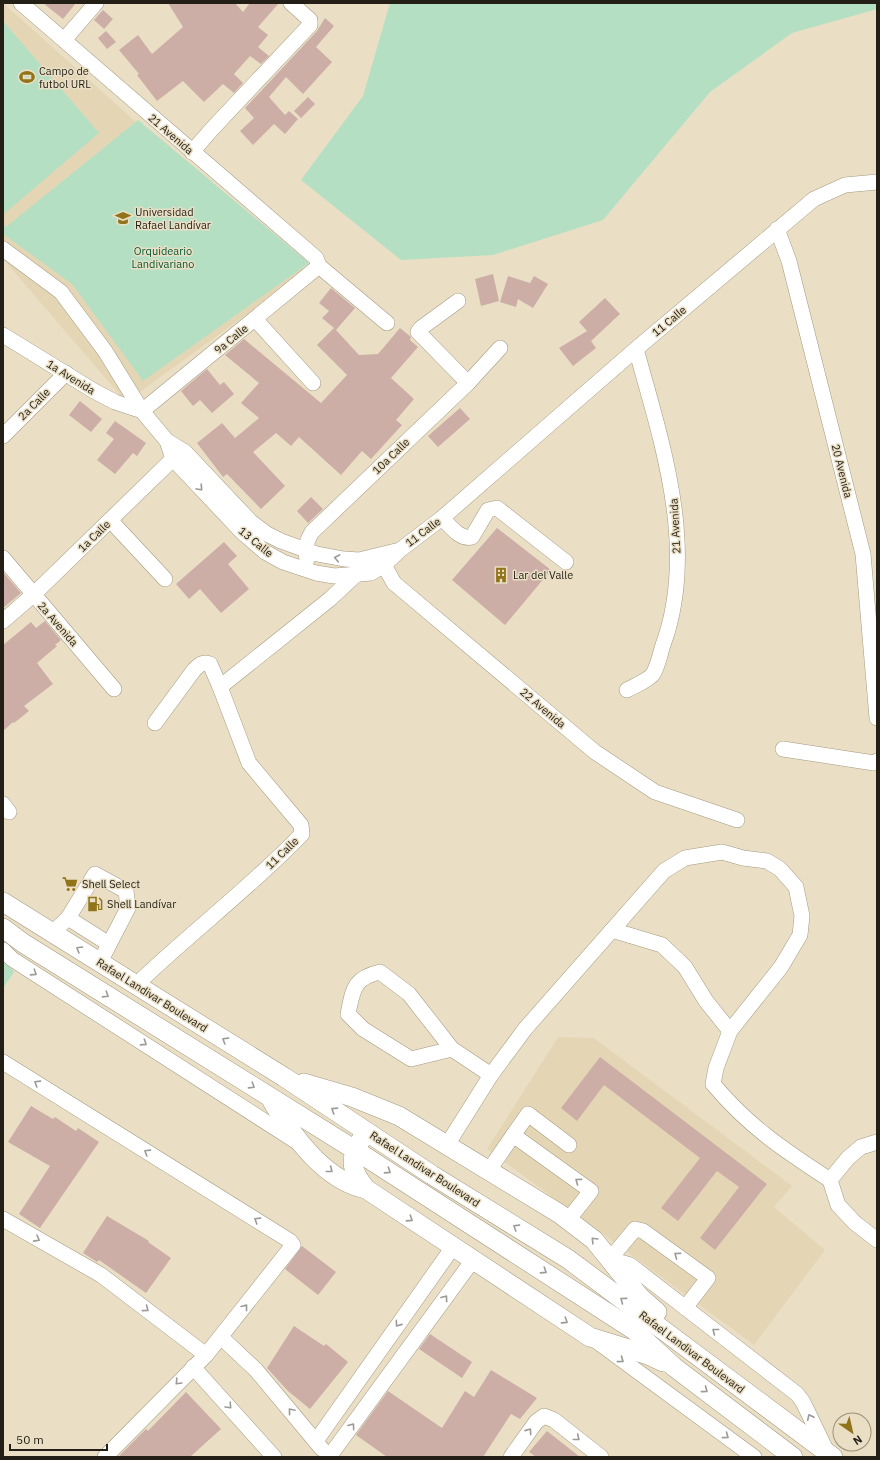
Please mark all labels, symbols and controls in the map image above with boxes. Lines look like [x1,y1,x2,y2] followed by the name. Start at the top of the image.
[39,64,91,91] place label: Campo de futbol URL
[18,68,36,86] sports icon: Campo de futbol URL
[146,111,197,157] street label: 21 Avenida
[135,205,211,232] place label: Universidad Rafael Landívar
[114,209,132,227] school or university icon: Universidad Rafael Landívar
[131,244,195,271] park label: Orquideario Landivariano
[649,303,689,339] street label: 11 Calle
[211,321,251,357] street label: 9a Calle
[44,357,98,397] street label: 1a Avenida
[15,385,53,423] street label: 2a Calle
[369,435,413,477] street label: 10a Calle
[829,443,856,500] street label: 20 Avenida
[195,483,203,491] one-way arrow
[667,498,683,554] street label: 21 Avenida
[403,514,443,550] street label: 11 Calle
[75,517,113,555] street label: 1a Calle
[236,524,276,560] street label: 13 Calle
[333,554,340,563] one-way arrow
[492,566,510,584] building icon: Lar del Valle
[513,568,573,582] place label: Lar del Valle
[35,599,81,649] street label: 2a Avenida
[517,685,569,731] street label: 22 Avenida
[263,834,301,872] street label: 11 Calle
[61,875,79,893] supermarket icon: Shell Select
[82,877,140,891] place label: Shell Select
[86,895,104,913] fuel station icon: Shell Landívar
[107,897,176,911] place label: Shell Landívar
[76,946,83,954] one-way arrow
[94,955,210,1035] street label: Rafael Landivar Boulevard
[30,968,37,976] one-way arrow
[102,990,109,998] one-way arrow
[222,1037,229,1045] one-way arrow
[139,1038,146,1045] one-way arrow
[34,1080,41,1087] one-way arrow
[248,1081,255,1089] one-way arrow
[331,1107,338,1115] one-way arrow
[367,1128,483,1210] street label: Rafael Landivar Boulevard
[144,1149,151,1156] one-way arrow
[325,1165,332,1172] one-way arrow
[384,1166,391,1174] one-way arrow
[575,1179,582,1186] one-way arrow
[406,1214,413,1221] one-way arrow
[254,1218,261,1225] one-way arrow
[513,1224,520,1231] one-way arrow
[33,1234,40,1241] one-way arrow
[591,1237,599,1245] one-way arrow
[674,1253,681,1260] one-way arrow
[540,1266,547,1274] one-way arrow
[440,1295,447,1302] one-way arrow
[621,1298,628,1305] one-way arrow
[141,1304,148,1311] one-way arrow
[240,1304,247,1311] one-way arrow
[636,1308,748,1396] street label: Rafael Landivar Boulevard
[561,1316,568,1323] one-way arrow
[396,1320,403,1327] one-way arrow
[713,1329,720,1336] one-way arrow
[617,1355,624,1363] one-way arrow
[175,1377,183,1385] one-way arrow
[700,1386,707,1393] one-way arrow
[225,1401,232,1409] one-way arrow
[288,1408,295,1416] one-way arrow
[832,1412,872,1452] north arrow
[807,1414,815,1422] one-way arrow
[347,1423,354,1430] one-way arrow
[10,1426,107,1452] scale bar
[524,1428,531,1435] one-way arrow
[16,1432,44,1447] text: 50 m
[722,1432,729,1439] one-way arrow
[850,1432,865,1448] text: N
[573,1434,580,1441] one-way arrow

